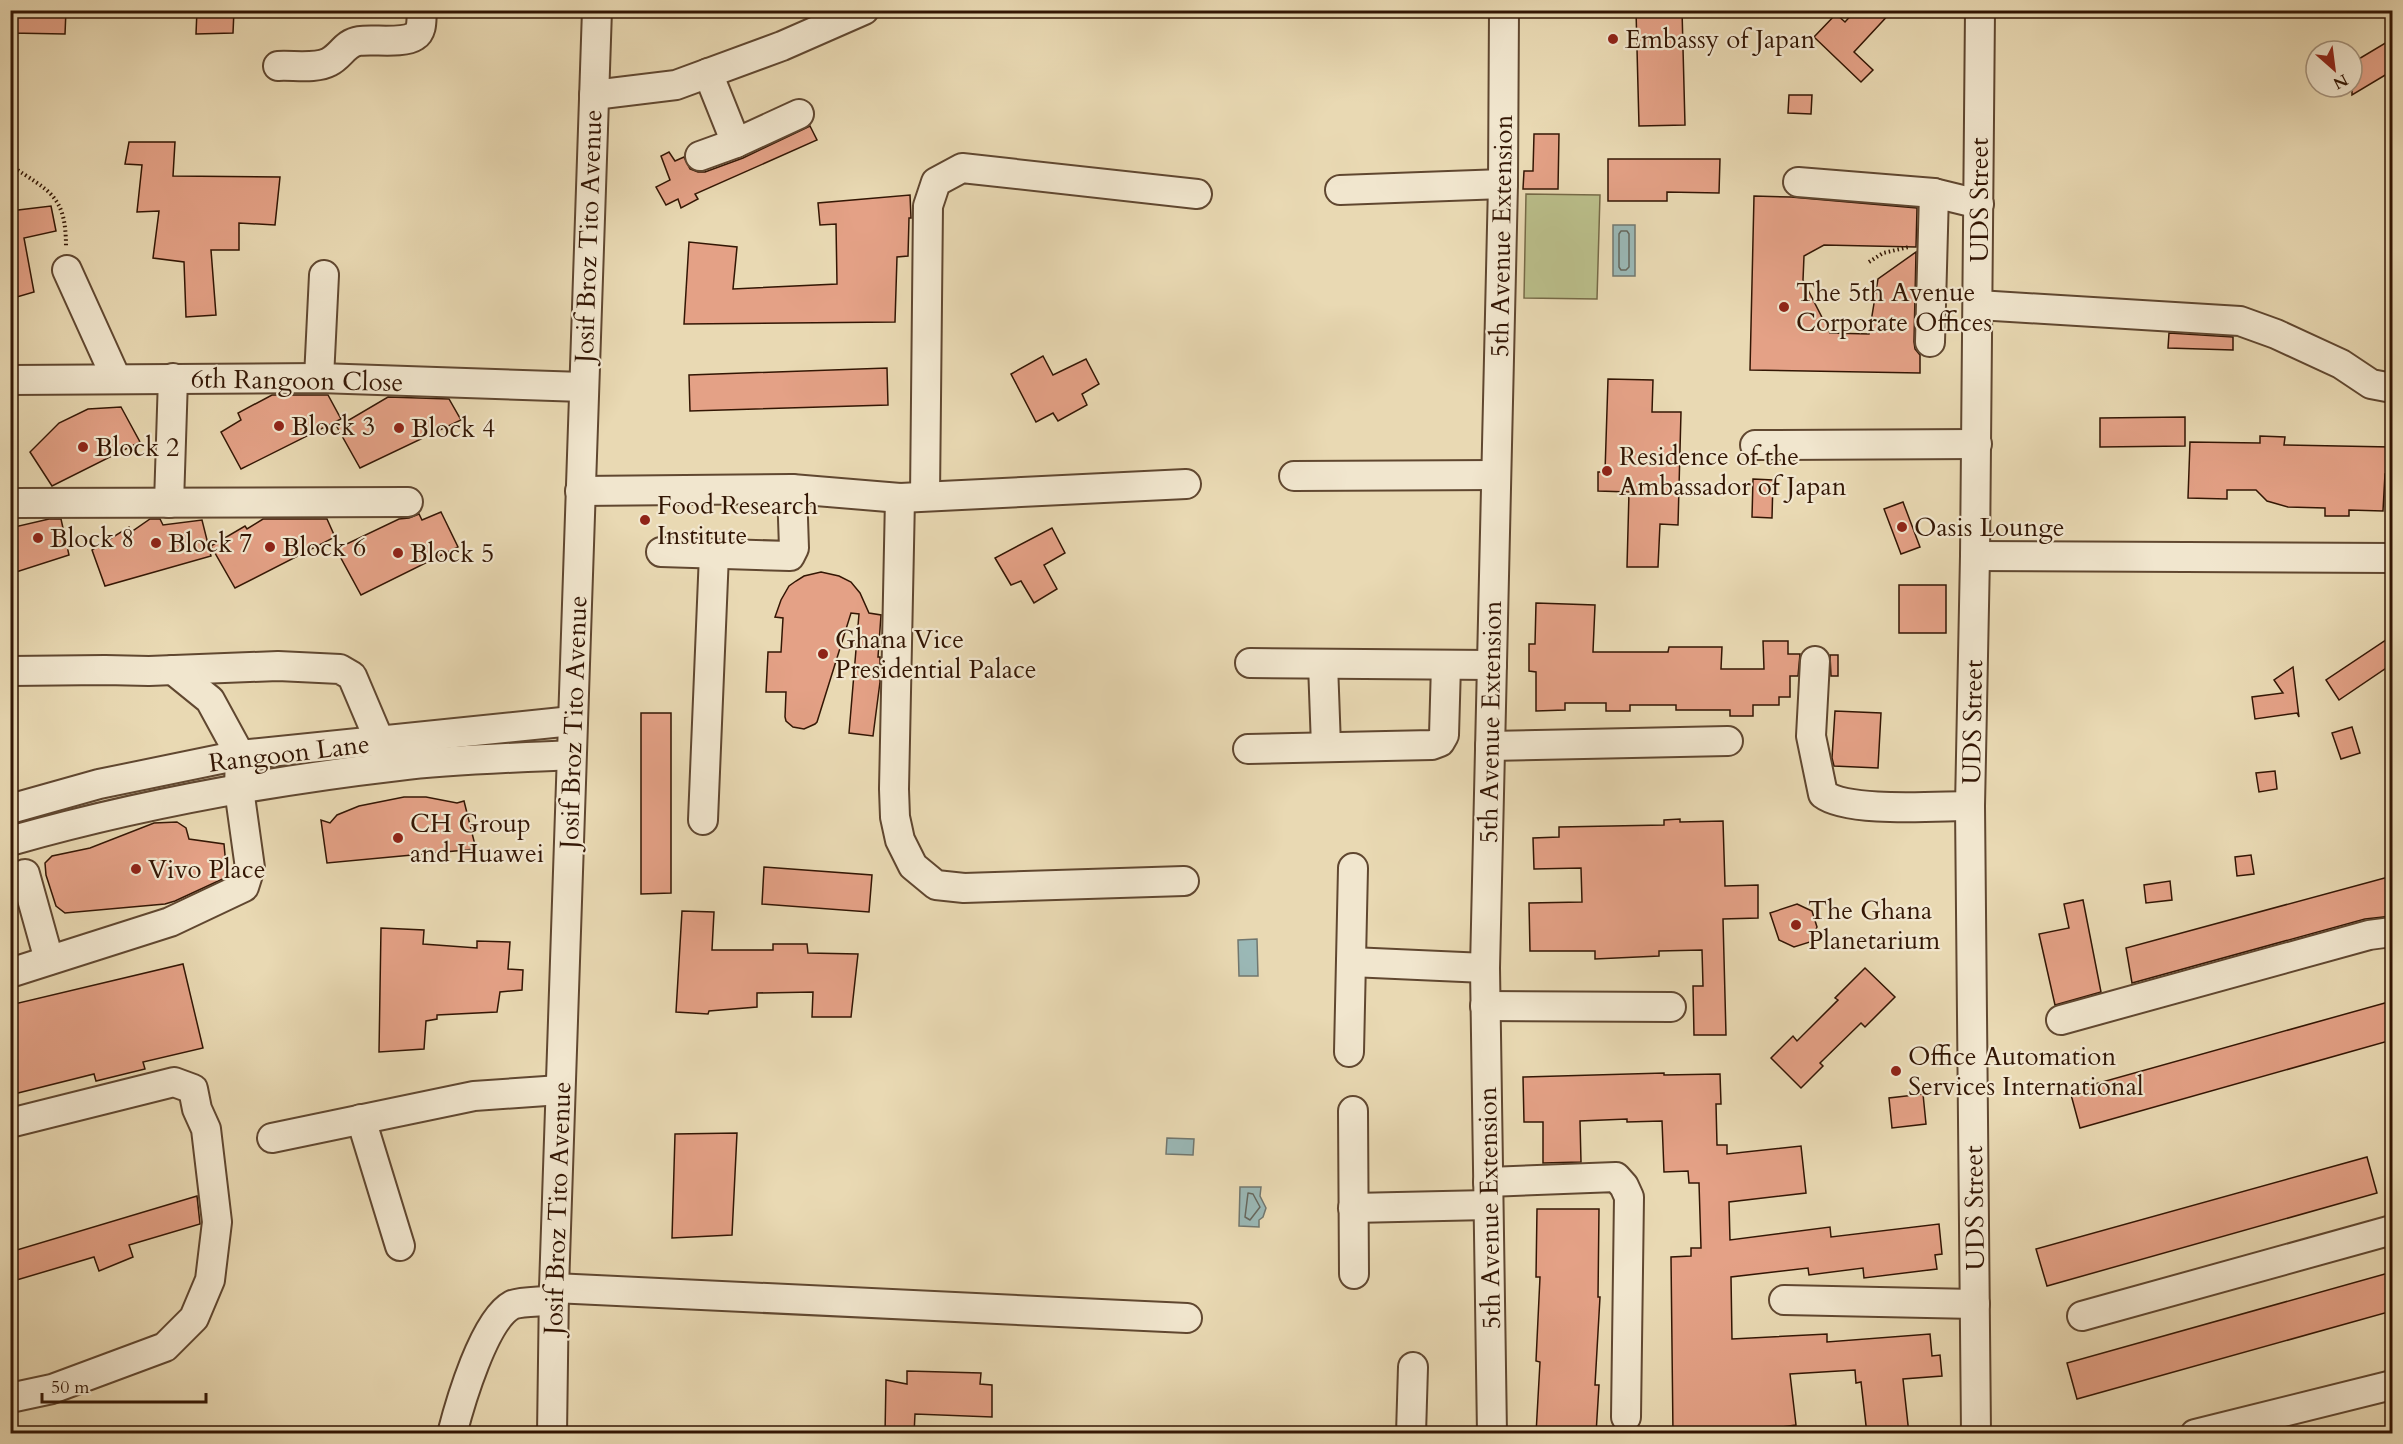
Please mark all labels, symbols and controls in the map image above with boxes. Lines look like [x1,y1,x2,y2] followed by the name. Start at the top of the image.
[1625,22,1815,57] place label: Embassy of Japan
[1606,32,1620,46] marker: Embassy of Japan
[2304,39,2364,99] north arrow
[2329,68,2352,94] text: N
[566,109,610,367] street label: Josif Broz Tito Avenue
[1482,114,1521,358] street label: 5th Avenue Extension
[1962,138,1997,262] street label: UDS Street
[1796,275,1992,340] place label: The 5th Avenue Corporate Offices
[1777,300,1791,314] marker: The 5th Avenue Corporate Offices
[191,361,403,400] street label: 6th Rangoon Close
[291,409,375,444] place label: Block 3
[411,411,495,446] place label: Block 4
[272,419,286,433] marker: Block 3
[392,421,406,435] marker: Block 4
[95,430,179,465] place label: Block 2
[1619,439,1847,504] place label: Residence of the Ambassador of Japan
[76,440,90,454] marker: Block 2
[1600,464,1614,478] marker: Residence of the Ambassador of Japan
[657,488,818,553] place label: Food Research Institute
[1914,510,2065,545] place label: Oasis Lounge
[638,513,652,527] marker: Food Research Institute
[1895,520,1909,534] marker: Oasis Lounge
[50,521,134,556] place label: Block 8
[168,526,252,561] place label: Block 7
[282,530,366,565] place label: Block 6
[31,531,45,545] marker: Block 8
[149,536,163,550] marker: Block 7
[410,536,494,571] place label: Block 5
[263,540,277,554] marker: Block 6
[391,546,405,560] marker: Block 5
[551,595,595,853] street label: Josif Broz Tito Avenue
[1471,600,1510,844] street label: 5th Avenue Extension
[835,622,1037,687] place label: Ghana Vice Presidential Palace
[816,647,830,661] marker: Ghana Vice Presidential Palace
[1954,659,1991,785] street label: UDS Street
[207,726,372,781] street label: Rangoon Lane
[410,806,544,871] place label: CH Group and Huawei
[391,831,405,845] marker: CH Group and Huawei
[148,852,266,887] place label: Vivo Place
[129,862,143,876] marker: Vivo Place
[1808,893,1940,958] place label: The Ghana Planetarium
[1789,918,1803,932] marker: The Ghana Planetarium
[1908,1039,2144,1104] place label: Office Automation Services International
[1889,1064,1903,1078] marker: Office Automation Services International
[535,1081,579,1339] street label: Josif Broz Tito Avenue
[1470,1086,1509,1330] street label: 5th Avenue Extension
[1956,1145,1993,1271] street label: UDS Street
[42,1366,206,1404] scale bar
[51,1375,90,1400] text: 50 m

